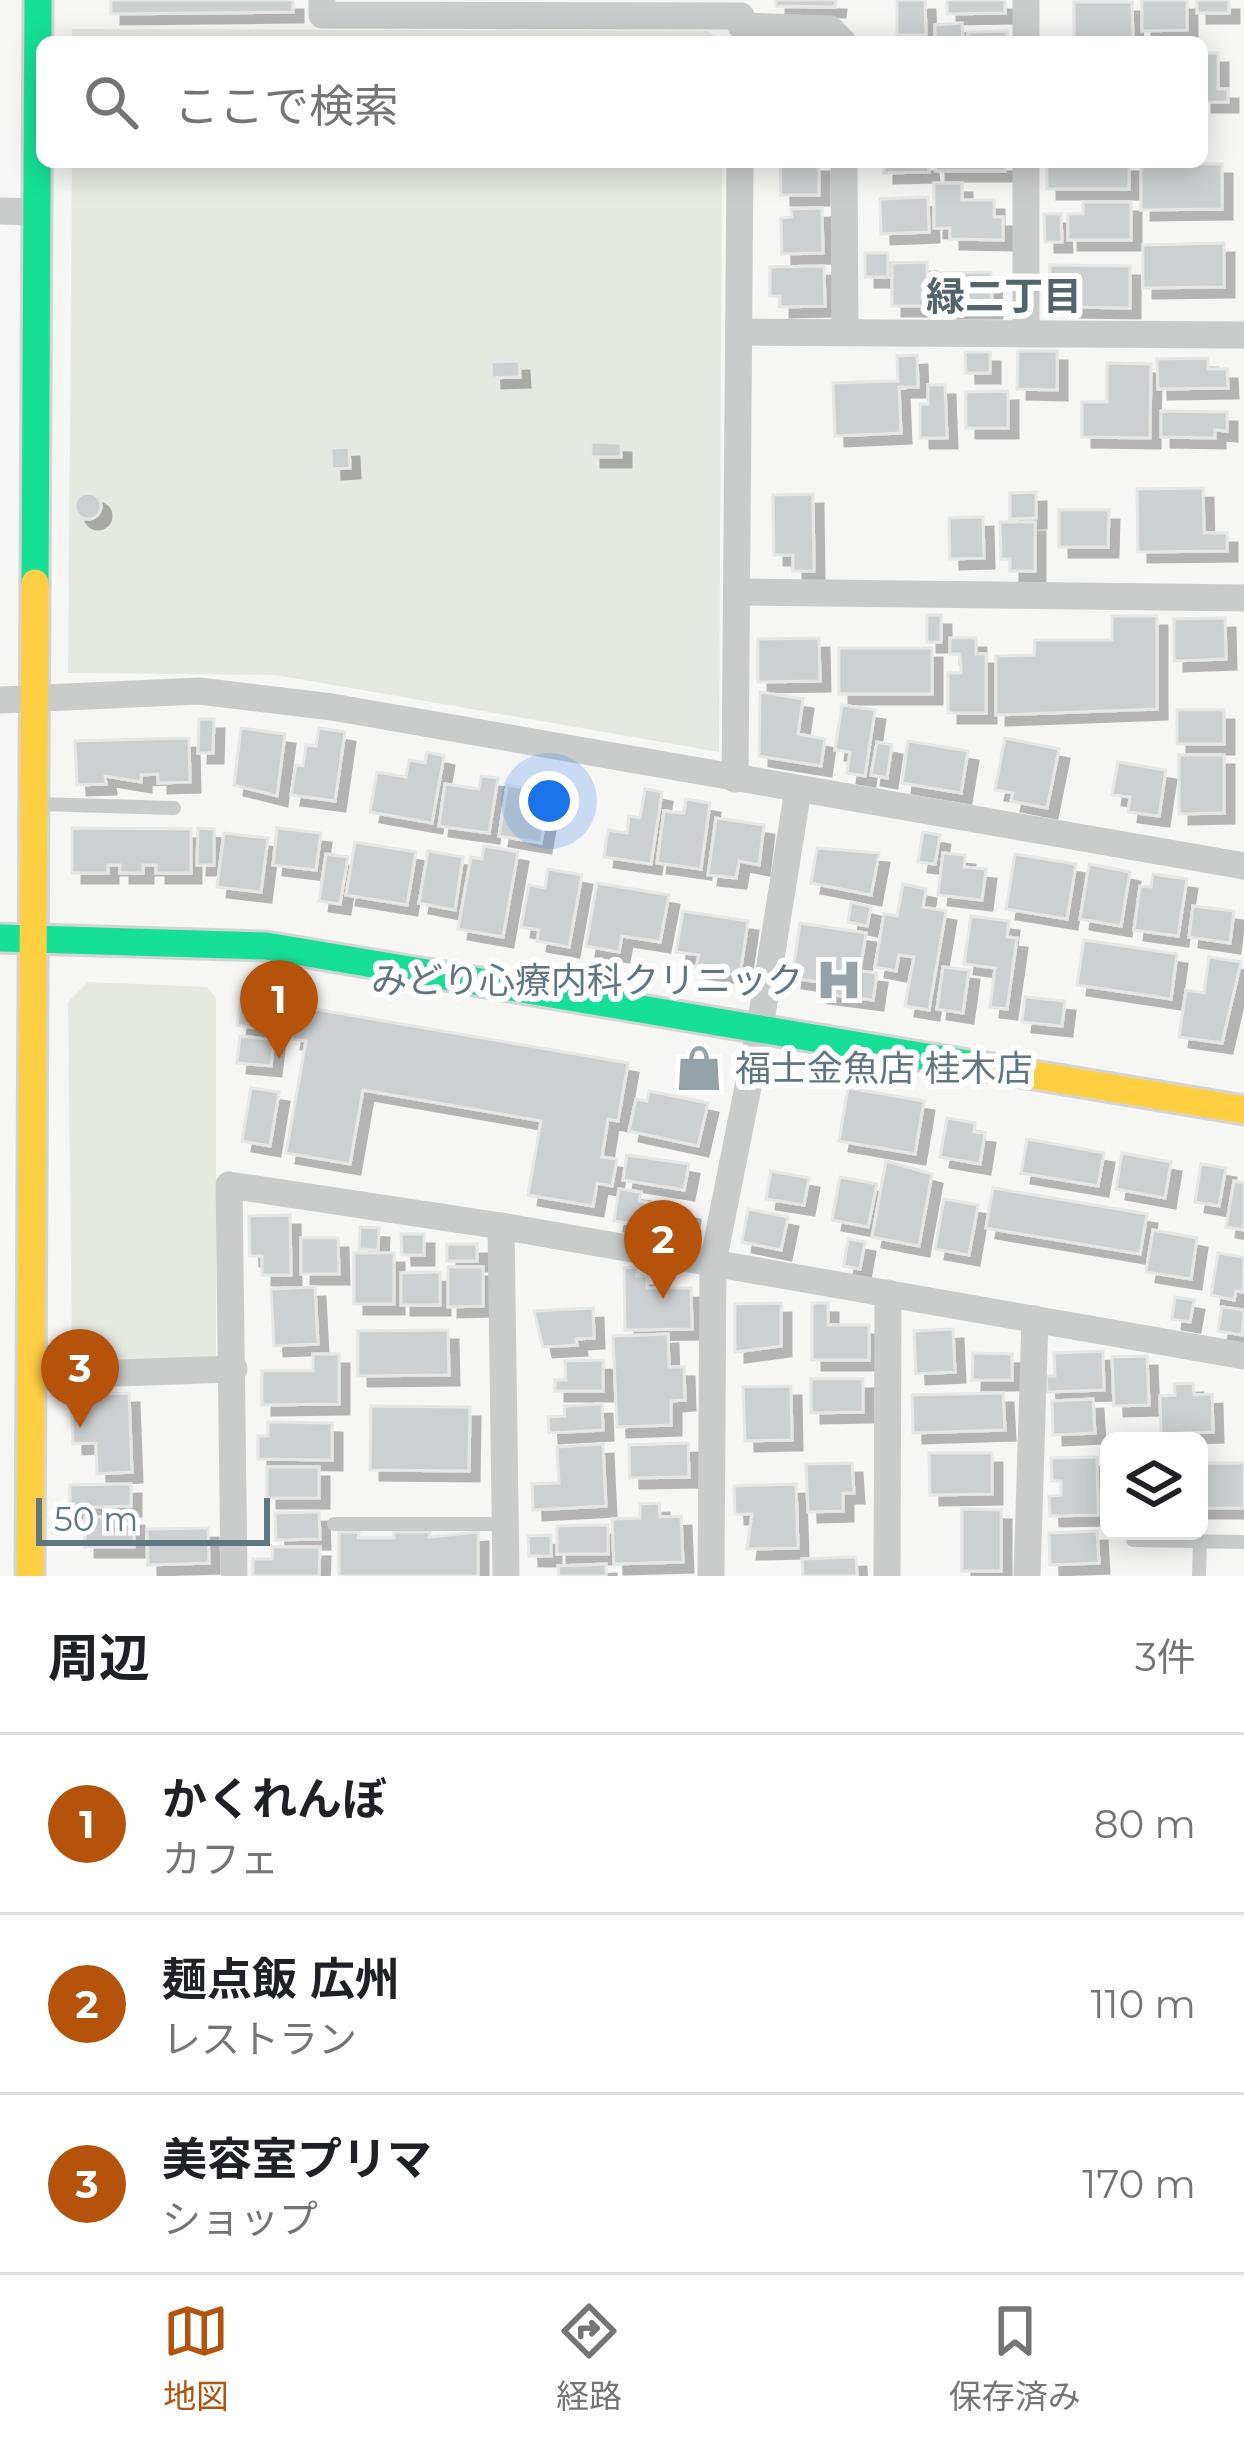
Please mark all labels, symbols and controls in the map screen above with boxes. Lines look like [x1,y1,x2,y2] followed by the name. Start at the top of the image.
[36,36,1208,168] search box
[78,69,144,135] icon: search
[174,78,399,133] text: ここで検索
[926,272,1082,320] district label: 緑二丁目
[519,771,579,831] your location
[814,955,864,1005] hospital icon: みどり心療内科クリニック
[371,958,803,1002] place label: みどり心療内科クリニック
[240,960,318,1059] pin: 1
[674,1043,724,1093] shop icon: 福士金魚店 桂木店
[735,1046,1032,1090] place label: 福士金魚店 桂木店
[624,1200,702,1299] pin: 2
[41,1329,119,1428] pin: 3
[1100,1432,1208,1540] map controls
[1100,1432,1208,1540] button: layers
[36,1492,270,1545] scale bar
[54,1499,138,1539] text: 50 m
[48,1627,150,1689] text: 周辺
[1135,1633,1196,1681] text: 3件
[162,1771,387,1826] text: かくれんぼ
[79,1800,95,1848] text: 1
[1094,1800,1196,1848] text: 80 m
[162,1835,279,1883] text: カフェ
[162,1951,400,2006] text: 麺点飯 広州
[75,1980,99,2028] text: 2
[1090,1980,1196,2028] text: 110 m
[162,2015,357,2063] text: レストラン
[162,2131,432,2186] text: 美容室プリマ
[75,2160,99,2208] text: 3
[1082,2160,1196,2208] text: 170 m
[162,2195,318,2243] text: ショップ
[163,2298,229,2418] tab: 地図
[556,2298,622,2418] tab: 経路
[949,2298,1081,2418] tab: 保存済み

